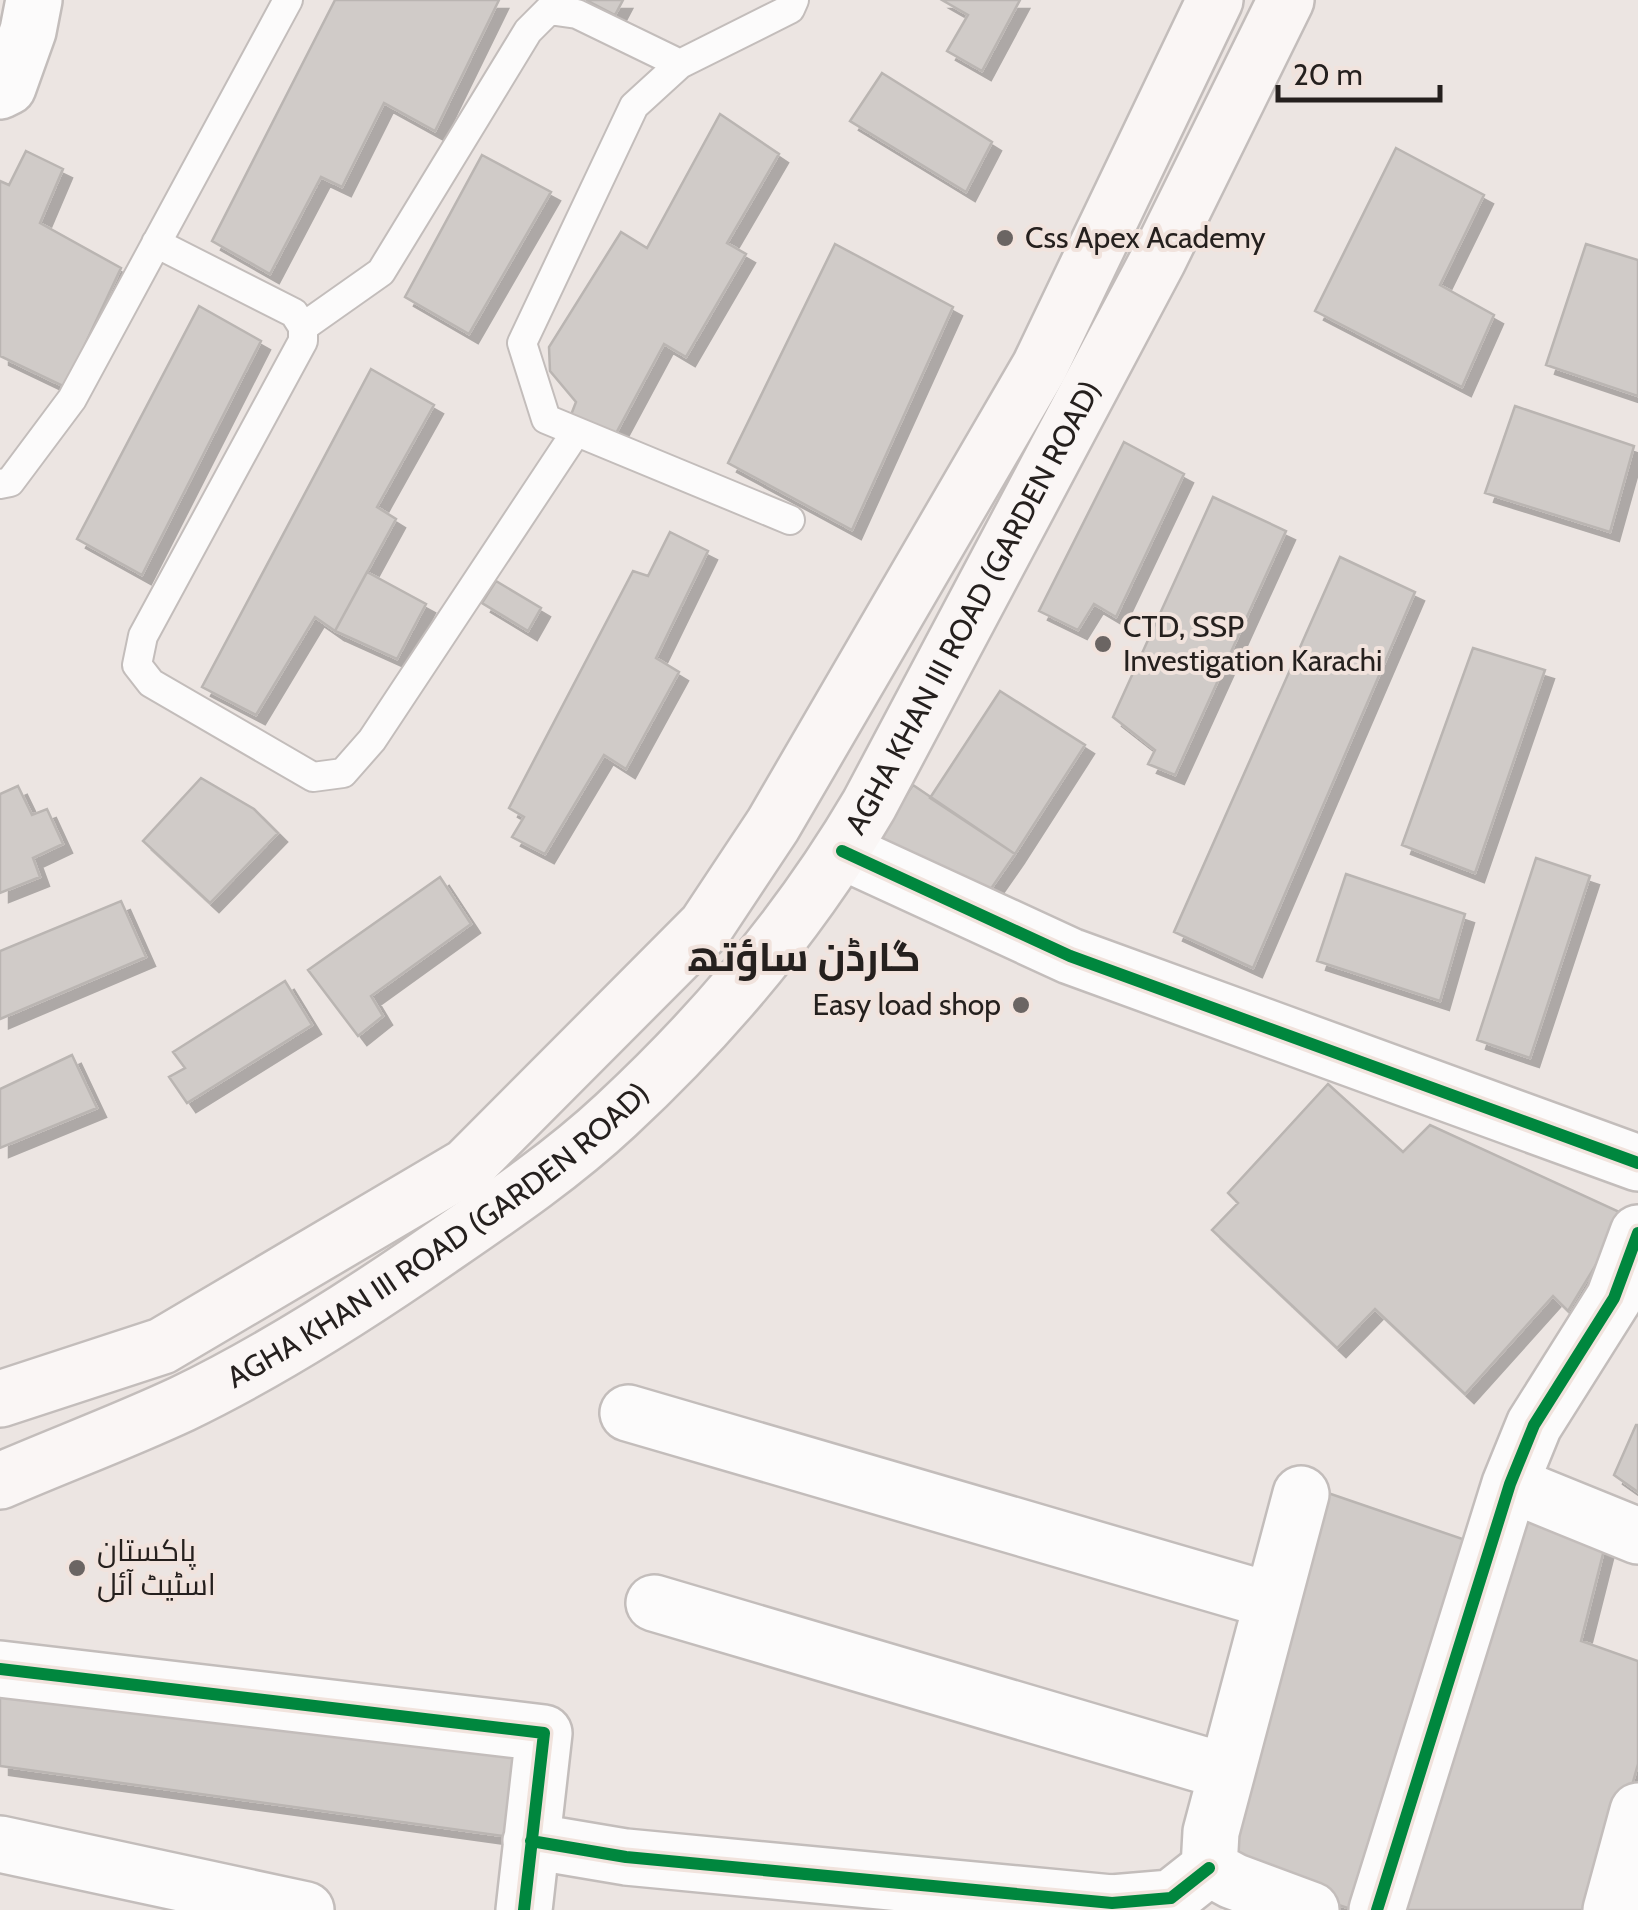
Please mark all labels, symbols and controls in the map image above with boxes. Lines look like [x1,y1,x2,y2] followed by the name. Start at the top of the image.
[1278,40,1440,102] scale bar
[1293,56,1363,93] text: 20 m
[1025,219,1266,256] place label: Css Apex Academy
[994,227,1016,249] marker: Css Apex Academy
[837,374,1109,841] street label: AGHA KHAN III ROAD (GARDEN ROAD)
[1123,608,1382,679] place label: CTD, SSP Investigation Karachi
[1092,633,1114,655] marker: CTD, SSP Investigation Karachi
[687,932,921,981] district label: گارڈن ساؤتھ
[813,986,1001,1023] place label: Easy load shop
[1010,994,1032,1016] marker: Easy load shop
[220,1075,657,1396] street label: AGHA KHAN III ROAD (GARDEN ROAD)
[97,1532,216,1603] place label: پاکستان اسٹیٹ آئل
[66,1557,88,1579] marker: پاکستان اسٹیٹ آئل

